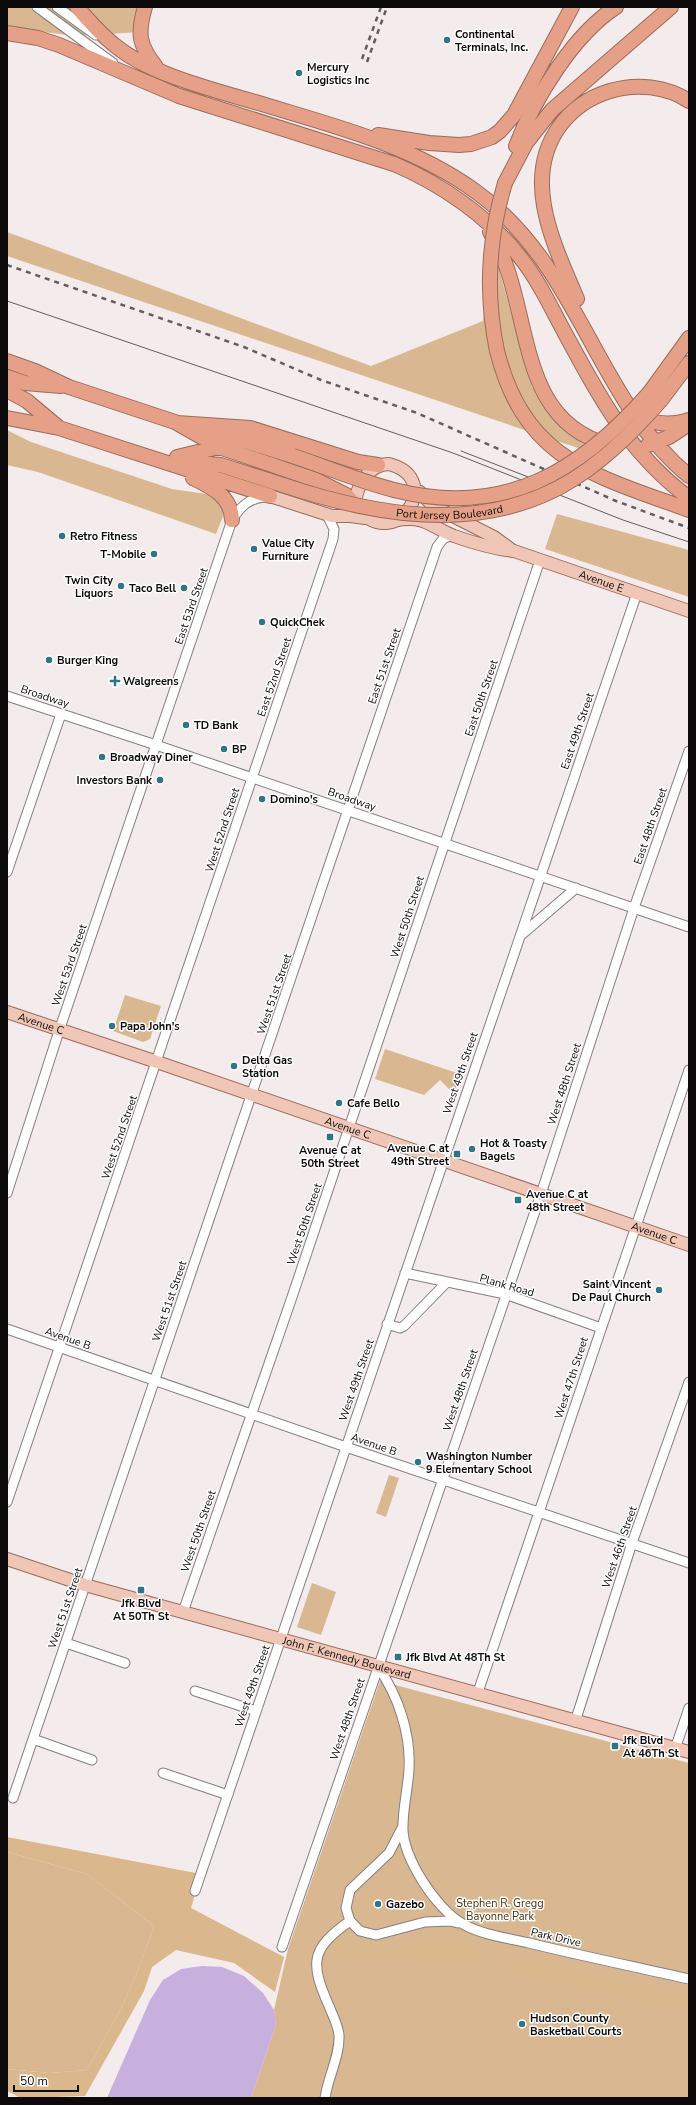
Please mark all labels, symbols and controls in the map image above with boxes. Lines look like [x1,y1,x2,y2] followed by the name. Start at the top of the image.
[455,27,528,55] place label: Continental Terminals, Inc.
[442,35,452,45] marker: Continental Terminals, Inc.
[307,60,370,88] place label: Mercury Logistics Inc
[294,68,304,78] marker: Mercury Logistics Inc
[395,501,504,523] street label: Port Jersey Boulevard
[70,529,137,544] place label: Retro Fitness
[57,531,67,541] marker: Retro Fitness
[261,536,315,564] place label: Value City Furniture
[249,544,259,554] marker: Value City Furniture
[100,547,146,562] place label: T-Mobile
[149,549,159,559] marker: T-Mobile
[171,566,212,647] street label: East 53rd Street
[577,567,626,596] street label: Avenue E
[65,573,113,601] place label: Twin City Liquors
[116,581,126,591] marker: Twin City Liquors
[129,581,176,596] place label: Taco Bell
[179,583,189,593] marker: Taco Bell
[270,615,326,630] place label: QuickChek
[257,617,267,627] marker: QuickChek
[364,626,405,706] street label: East 51st Street
[254,635,295,719] street label: East 52nd Street
[57,653,118,668] place label: Burger King
[44,655,54,665] marker: Burger King
[461,658,502,739] street label: East 50th Street
[123,674,179,689] place label: Walgreens
[110,676,120,686] marker: Walgreens
[19,682,71,711] street label: Broadway
[557,691,598,772] street label: East 49th Street
[194,718,239,733] place label: TD Bank
[181,720,191,730] marker: TD Bank
[232,742,247,757] place label: BP
[219,744,229,754] marker: BP
[110,750,193,765] place label: Broadway Diner
[97,752,107,762] marker: Broadway Diner
[77,773,153,788] place label: Investors Bank
[155,775,165,785] marker: Investors Bank
[326,784,378,815] street label: Broadway
[202,786,243,874] street label: West 52nd Street
[630,786,671,867] street label: East 48th Street
[270,792,318,807] place label: Domino's
[257,794,267,804] marker: Domino's
[387,874,428,960] street label: West 50th Street
[48,922,91,1008] street label: West 53rd Street
[254,952,295,1036] street label: West 51st Street
[16,1009,66,1039] street label: Avenue C
[120,1019,180,1034] place label: Papa John's
[107,1021,117,1031] marker: Papa John's
[439,1030,482,1116] street label: West 49th Street
[544,1041,585,1127] street label: West 48th Street
[242,1053,292,1081] place label: Delta Gas Station
[229,1061,239,1071] marker: Delta Gas Station
[98,1093,141,1181] street label: West 52nd Street
[347,1096,400,1111] place label: Cafe Bello
[334,1098,344,1108] marker: Cafe Bello
[323,1113,373,1143] street label: Avenue C
[325,1132,335,1142] marker: Avenue C at 50th Street
[480,1136,547,1164] place label: Hot & Toasty Bagels
[387,1141,450,1169] place label: Avenue C at 49th Street
[299,1143,362,1171] place label: Avenue C at 50th Street
[467,1144,477,1154] marker: Hot & Toasty Bagels
[452,1149,462,1159] marker: Avenue C at 49th Street
[283,1181,326,1267] street label: West 50th Street
[526,1187,589,1215] place label: Avenue C at 48th Street
[513,1195,523,1205] marker: Avenue C at 48th Street
[629,1219,679,1248] street label: Avenue C
[149,1259,190,1343] street label: West 51st Street
[478,1271,536,1300] street label: Plank Road
[572,1277,652,1305] place label: Saint Vincent De Paul Church
[654,1285,664,1295] marker: Saint Vincent De Paul Church
[43,1324,93,1353] street label: Avenue B
[551,1335,592,1421] street label: West 47th Street
[335,1337,378,1423] street label: West 49th Street
[439,1347,482,1433] street label: West 48th Street
[349,1430,399,1459] street label: Avenue B
[426,1449,533,1477] place label: Washington Number 9 Elementary School
[413,1457,423,1467] marker: Washington Number 9 Elementary School
[177,1488,220,1574] street label: West 50th Street
[598,1504,641,1590] street label: West 46th Street
[45,1566,86,1650] street label: West 51st Street
[136,1585,146,1595] marker: Jfk Blvd At 50Th St
[113,1596,170,1624] place label: Jfk Blvd At 50Th St
[280,1633,413,1683] street label: John F. Kennedy Boulevard
[231,1643,274,1729] street label: West 49th Street
[405,1650,506,1665] place label: Jfk Blvd At 48Th St
[393,1652,403,1662] marker: Jfk Blvd At 48Th St
[326,1676,369,1762] street label: West 48th Street
[622,1733,680,1761] place label: Jfk Blvd At 46Th St
[610,1741,620,1751] marker: Jfk Blvd At 46Th St
[456,1896,544,1924] park label: Stephen R. Gregg Bayonne Park
[386,1897,424,1912] place label: Gazebo
[373,1899,383,1909] marker: Gazebo
[529,1924,583,1951] street label: Park Drive
[530,2011,622,2039] place label: Hudson County Basketball Courts
[517,2019,527,2029] marker: Hudson County Basketball Courts
[14,2067,78,2093] scale bar
[20,2073,48,2089] text: 50 m

